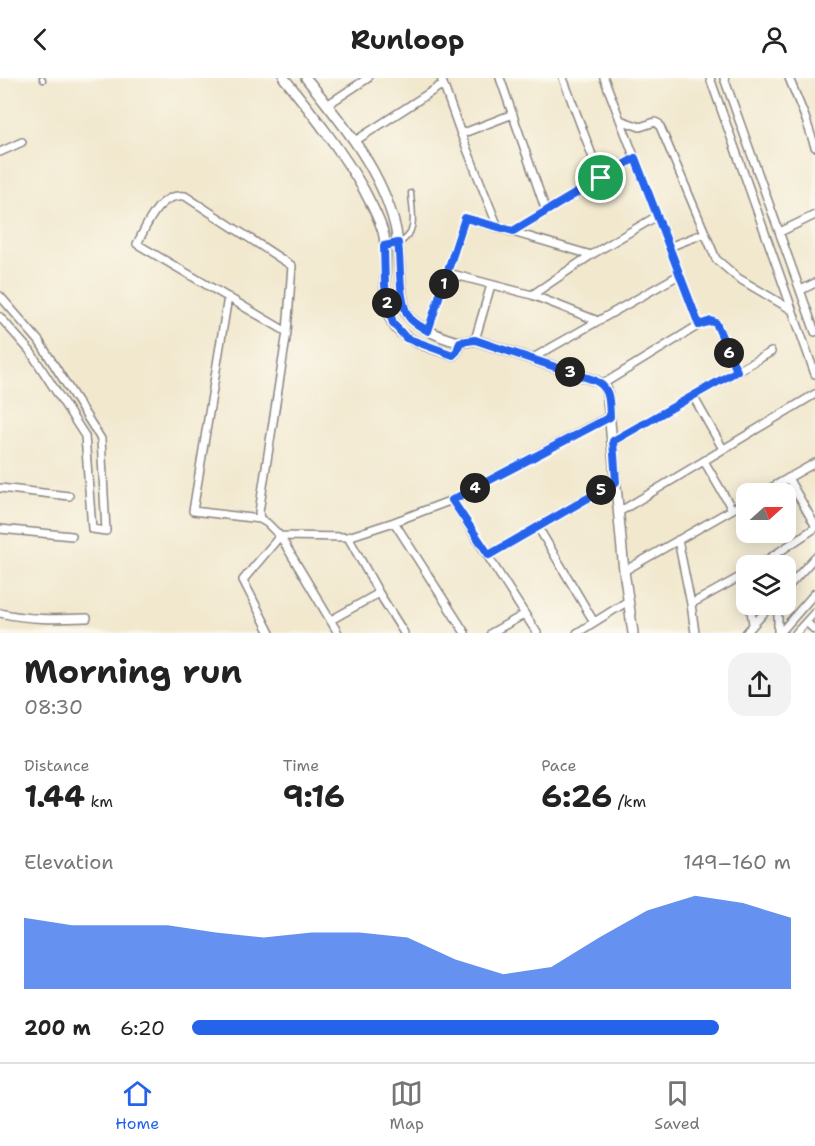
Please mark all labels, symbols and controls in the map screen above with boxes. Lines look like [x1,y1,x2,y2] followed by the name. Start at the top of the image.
[350,21,465,58] text: Runloop
[24,23,57,56] icon: back
[758,23,791,56] icon: person
[575,152,626,203] pin
[584,161,617,194] icon: arrive
[429,269,459,299] pin: 1
[440,273,448,294] text: 1
[372,288,402,318] pin: 2
[381,292,393,313] text: 2
[714,338,744,368] pin: 6
[723,342,735,363] text: 6
[555,357,585,387] pin: 3
[564,361,576,382] text: 3
[460,473,490,503] pin: 4
[586,475,616,505] pin: 5
[469,477,481,498] text: 4
[596,479,606,500] text: 5
[736,483,796,543] north arrow
[736,483,796,615] map controls
[736,555,796,615] button: layers
[24,649,242,694] text: Morning run
[728,653,791,716] button: share
[24,694,83,720] text: 08:30
[24,755,90,776] text: Distance
[283,755,319,776] text: Time
[541,755,577,776] text: Pace
[24,776,85,817] text: 1.44
[283,776,345,817] text: 9:16
[541,776,612,817] text: 6:26
[85,791,113,812] text: km
[612,791,646,812] text: /km
[24,849,114,875] text: Elevation
[683,849,791,875] text: 149–160 m
[24,1015,91,1041] text: 200 m
[120,1015,165,1041] text: 6:20
[115,1077,159,1134] tab: Home
[390,1077,424,1134] tab: Map
[654,1077,700,1134] tab: Saved

